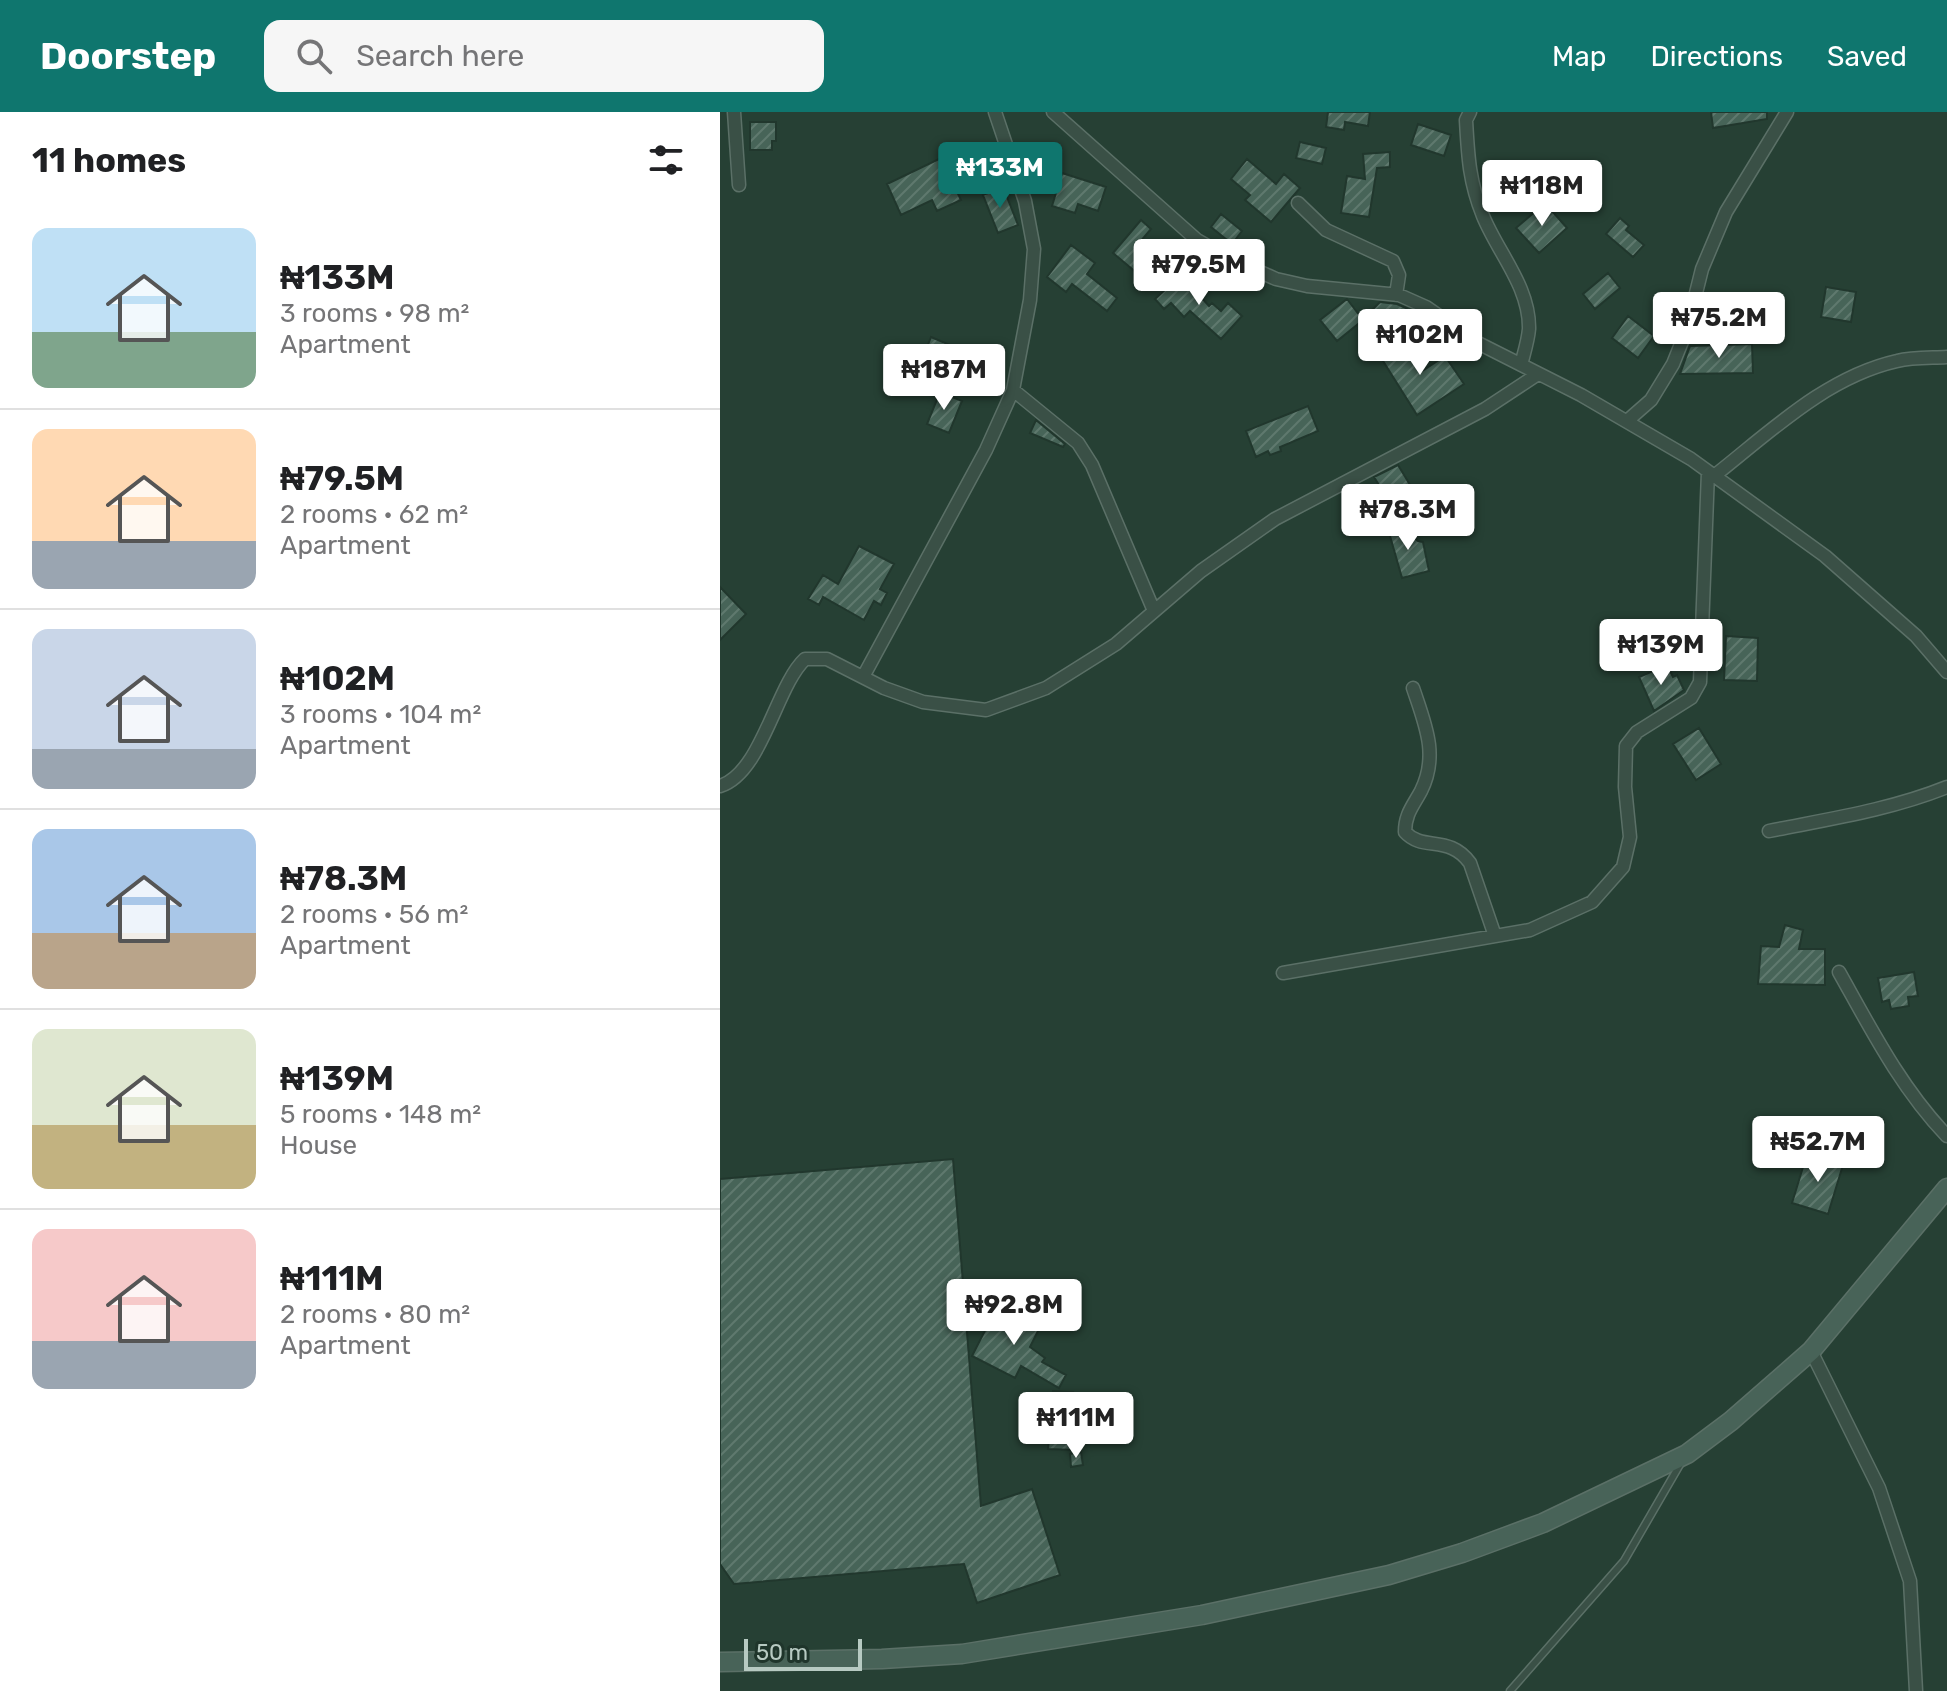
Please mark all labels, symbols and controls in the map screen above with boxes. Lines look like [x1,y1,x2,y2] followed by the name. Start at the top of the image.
[264,20,824,92] search box
[40,33,216,79] text: Doorstep
[292,34,336,78] icon: search
[356,38,524,74] text: Search here
[1552,40,1606,73] text: Map
[1650,40,1783,73] text: Directions
[1827,40,1907,73] text: Saved
[644,138,688,182] icon: filters
[32,140,186,181] text: 11 homes
[944,142,1056,210] pin: ₦133M
[956,152,1044,183] text: ₦133M
[1486,160,1598,228] pin: ₦118M
[1500,170,1584,201] text: ₦118M
[1134,239,1264,307] pin: ₦79.5M
[1152,249,1246,280] text: ₦79.5M
[280,257,394,298] text: ₦133M
[96,260,192,356] icon: home
[1654,292,1784,360] pin: ₦75.2M
[280,298,469,329] text: 3 rooms · 98 m²
[1671,302,1767,333] text: ₦75.2M
[1364,309,1476,377] pin: ₦102M
[1376,319,1464,350] text: ₦102M
[280,329,411,360] text: Apartment
[888,344,1000,412] pin: ₦187M
[901,354,987,385] text: ₦187M
[280,458,404,499] text: ₦79.5M
[96,461,192,557] icon: home
[1343,484,1473,552] pin: ₦78.3M
[1359,494,1457,525] text: ₦78.3M
[280,499,468,530] text: 2 rooms · 62 m²
[280,530,411,561] text: Apartment
[1605,619,1717,687] pin: ₦139M
[1617,629,1705,660] text: ₦139M
[280,658,395,699] text: ₦102M
[96,661,192,757] icon: home
[280,699,481,730] text: 3 rooms · 104 m²
[280,730,411,761] text: Apartment
[280,858,407,899] text: ₦78.3M
[96,861,192,957] icon: home
[280,899,468,930] text: 2 rooms · 56 m²
[280,930,411,961] text: Apartment
[280,1058,394,1099] text: ₦139M
[96,1061,192,1157] icon: home
[280,1099,481,1130] text: 5 rooms · 148 m²
[1753,1116,1883,1184] pin: ₦52.7M
[1770,1126,1866,1157] text: ₦52.7M
[280,1130,357,1161] text: House
[280,1258,383,1299] text: ₦111M
[96,1261,192,1357] icon: home
[949,1279,1079,1347] pin: ₦92.8M
[965,1289,1063,1320] text: ₦92.8M
[280,1299,470,1330] text: 2 rooms · 80 m²
[280,1330,411,1361] text: Apartment
[1020,1392,1132,1460] pin: ₦111M
[1036,1402,1116,1433] text: ₦111M
[744,1635,862,1671] scale bar
[756,1639,808,1666] text: 50 m

